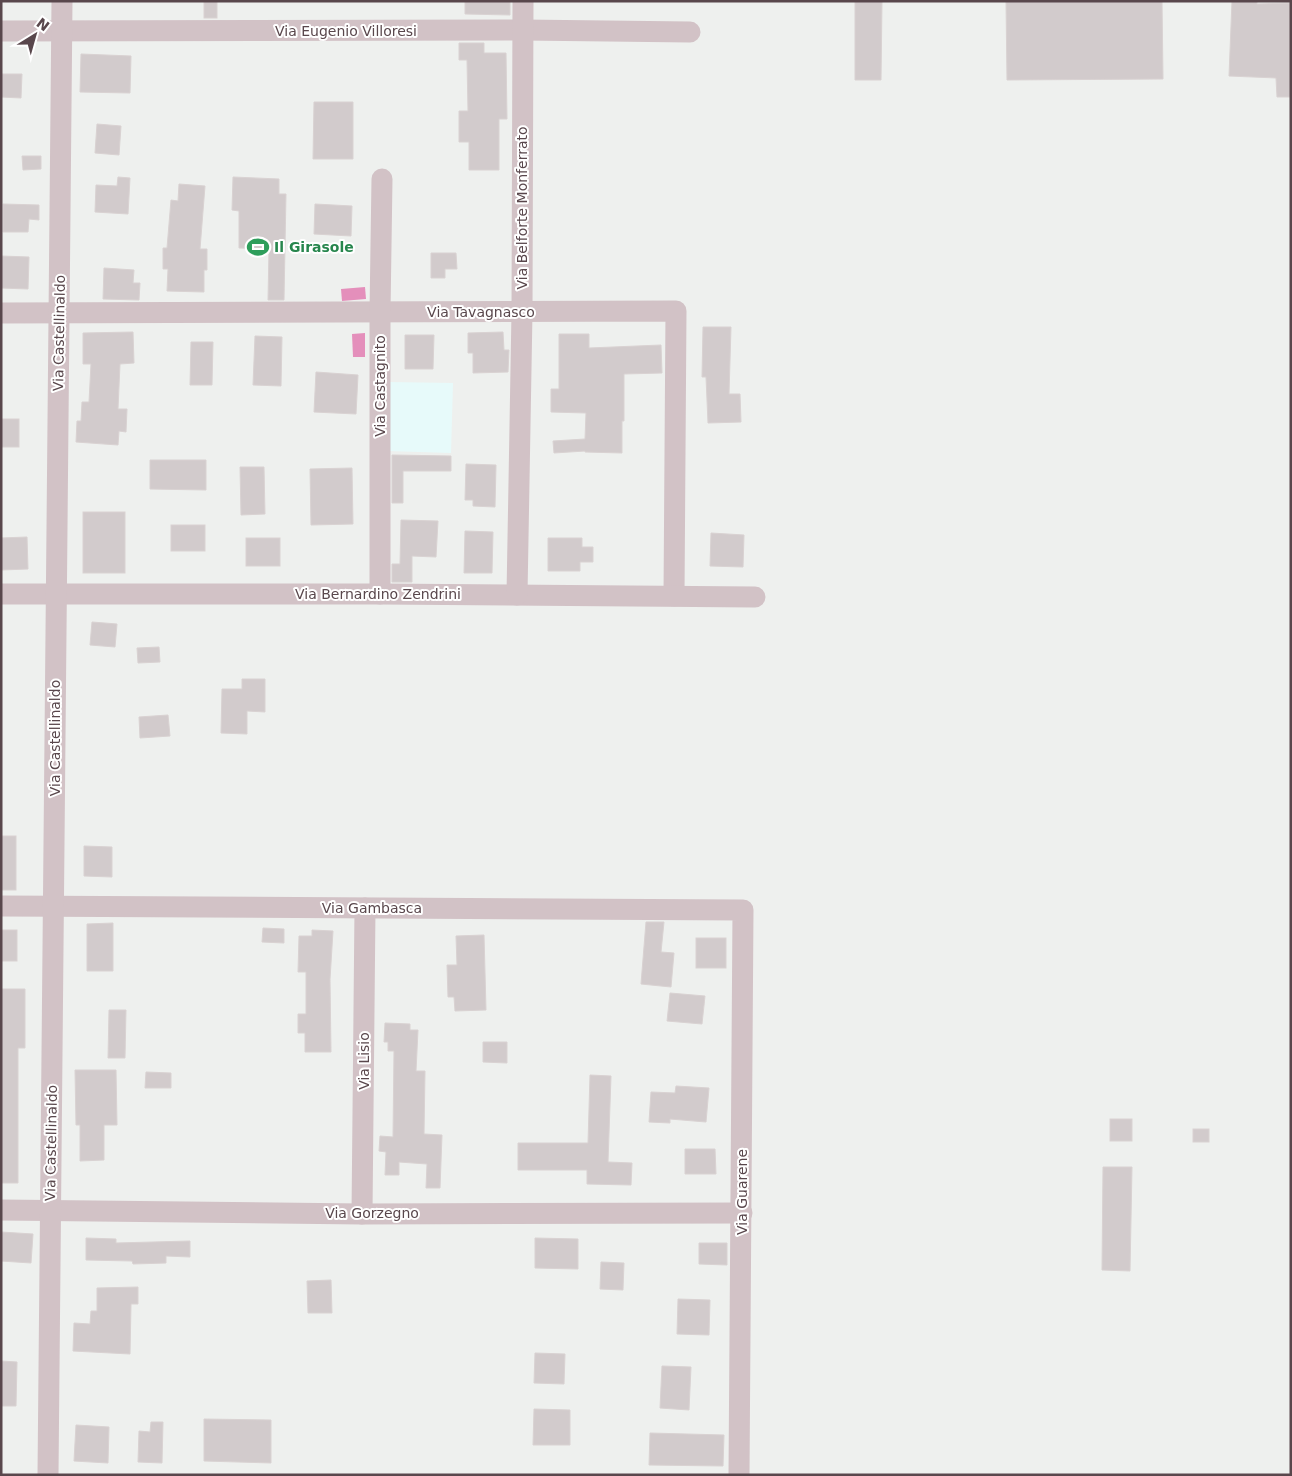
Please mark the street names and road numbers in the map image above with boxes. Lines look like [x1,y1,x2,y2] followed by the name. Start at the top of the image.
[275,23,417,39] street label: Via Eugenio Villoresi
[514,126,530,290] street label: Via Belforte Monferrato
[50,275,68,391] street label: Via Castellinaldo
[427,304,535,320] street label: Via Tavagnasco
[372,335,388,437] street label: Via Castagnito
[295,586,461,602] street label: Via Bernardino Zendrini
[47,680,63,796] street label: Via Castellinaldo
[322,900,422,916] street label: Via Gambasca
[356,1032,372,1090] street label: Via Lisio
[42,1085,60,1201] street label: Via Castellinaldo
[734,1149,750,1235] street label: Via Guarene
[325,1205,419,1221] street label: Via Gorzegno

